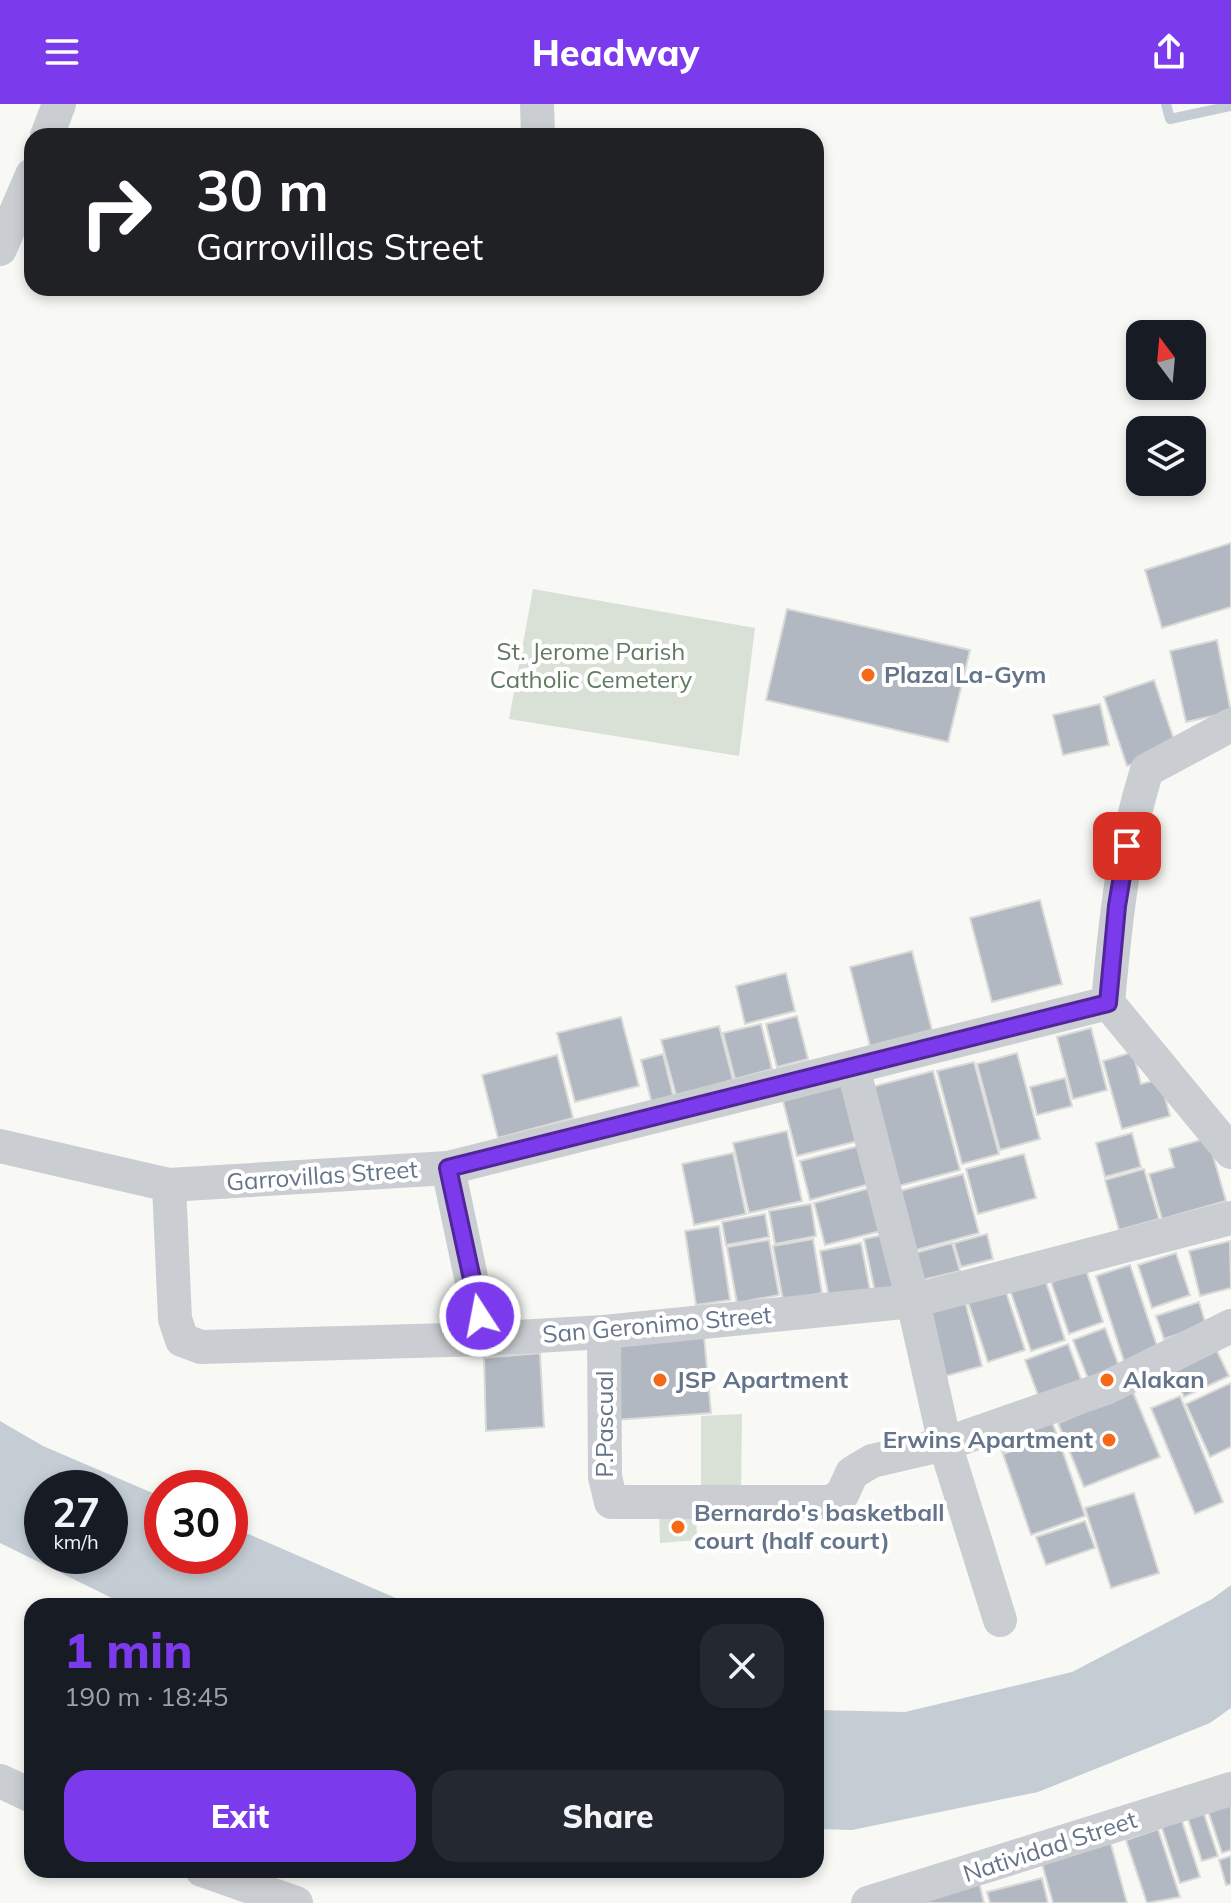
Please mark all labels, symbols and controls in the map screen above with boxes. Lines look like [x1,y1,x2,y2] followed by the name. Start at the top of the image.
[40,30,84,74] icon: menu
[532,30,699,75] text: Headway
[1147,30,1191,74] icon: share
[196,155,329,225] text: 30 m
[64,160,168,264] icon: right
[196,224,483,269] text: Garrovillas Street
[1126,320,1206,400] north arrow
[1126,320,1206,496] map controls
[1126,416,1206,496] button: layers
[490,636,692,694] park label: St. Jerome Parish Catholic Cemetery
[884,659,1046,689] place label: Plaza La-Gym
[859,666,877,684] marker: Plaza La-Gym
[1093,812,1161,880] pin
[1105,824,1149,868] icon: arrive
[225,1153,419,1197] street label: Garrovillas Street
[438,1274,522,1358] position arrow
[541,1299,773,1349] street label: San Geronimo Street
[676,1364,848,1394] place label: JSP Apartment
[1123,1364,1205,1394] place label: Alakan
[589,1370,619,1478] street label: P.Pascual
[651,1371,669,1389] marker: JSP Apartment
[1098,1371,1116,1389] marker: Alakan
[883,1424,1093,1454] place label: Erwins Apartment
[1100,1431,1118,1449] marker: Erwins Apartment
[144,1470,248,1574] speed limit sign: 30
[52,1487,100,1537] text: 27
[694,1497,945,1555] place label: Bernardo's basketball court (half court)
[669,1518,687,1536] marker: Bernardo's basketball court (half court)
[53,1529,99,1554] text: km/h
[64,1620,193,1680] text: 1 min
[700,1624,784,1708] button: close
[64,1680,228,1713] text: 190 m · 18:45
[64,1770,416,1862] button: Exit
[432,1770,784,1862] button: Share
[959,1804,1140,1888] street label: Natividad Street

